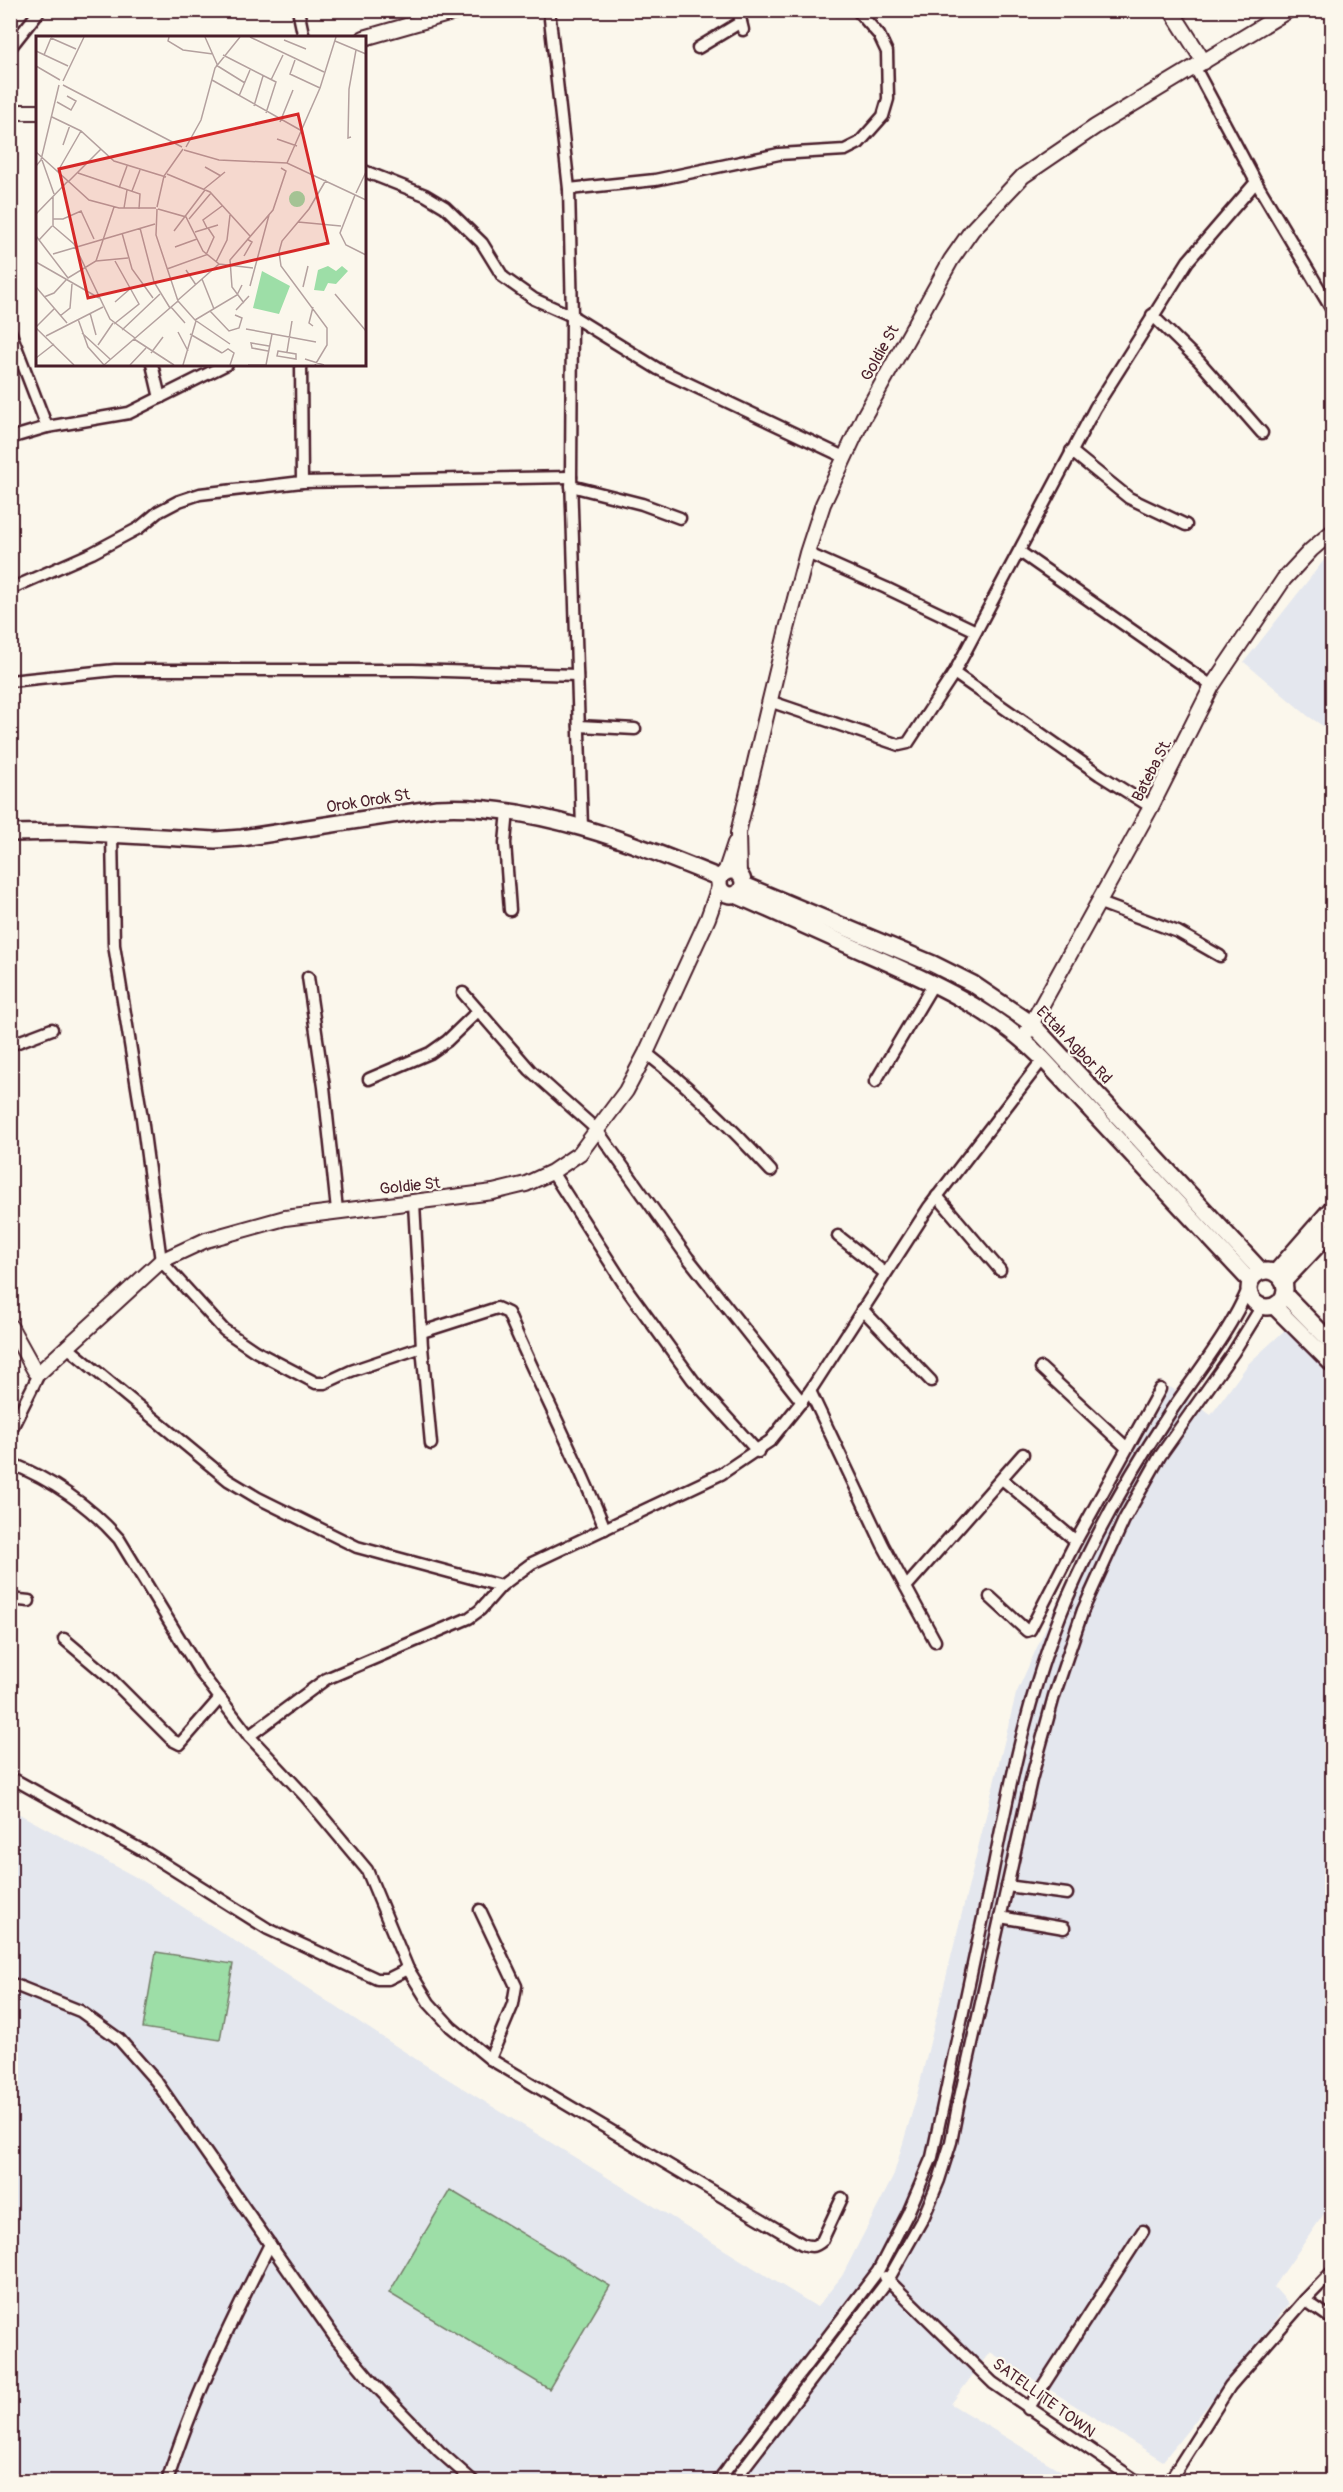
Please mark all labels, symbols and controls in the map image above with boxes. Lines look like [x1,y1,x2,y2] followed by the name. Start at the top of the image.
[36,36,366,366] inset map
[857,321,904,384] street label: Goldie St
[1128,735,1176,805] street label: Bateba St.
[325,784,412,817] street label: Orok Orok St
[1032,1002,1116,1088] street label: Ettah Agbor Rd
[379,1173,442,1199] street label: Goldie St
[989,2354,1099,2442] street label: SATELLITE TOWN

